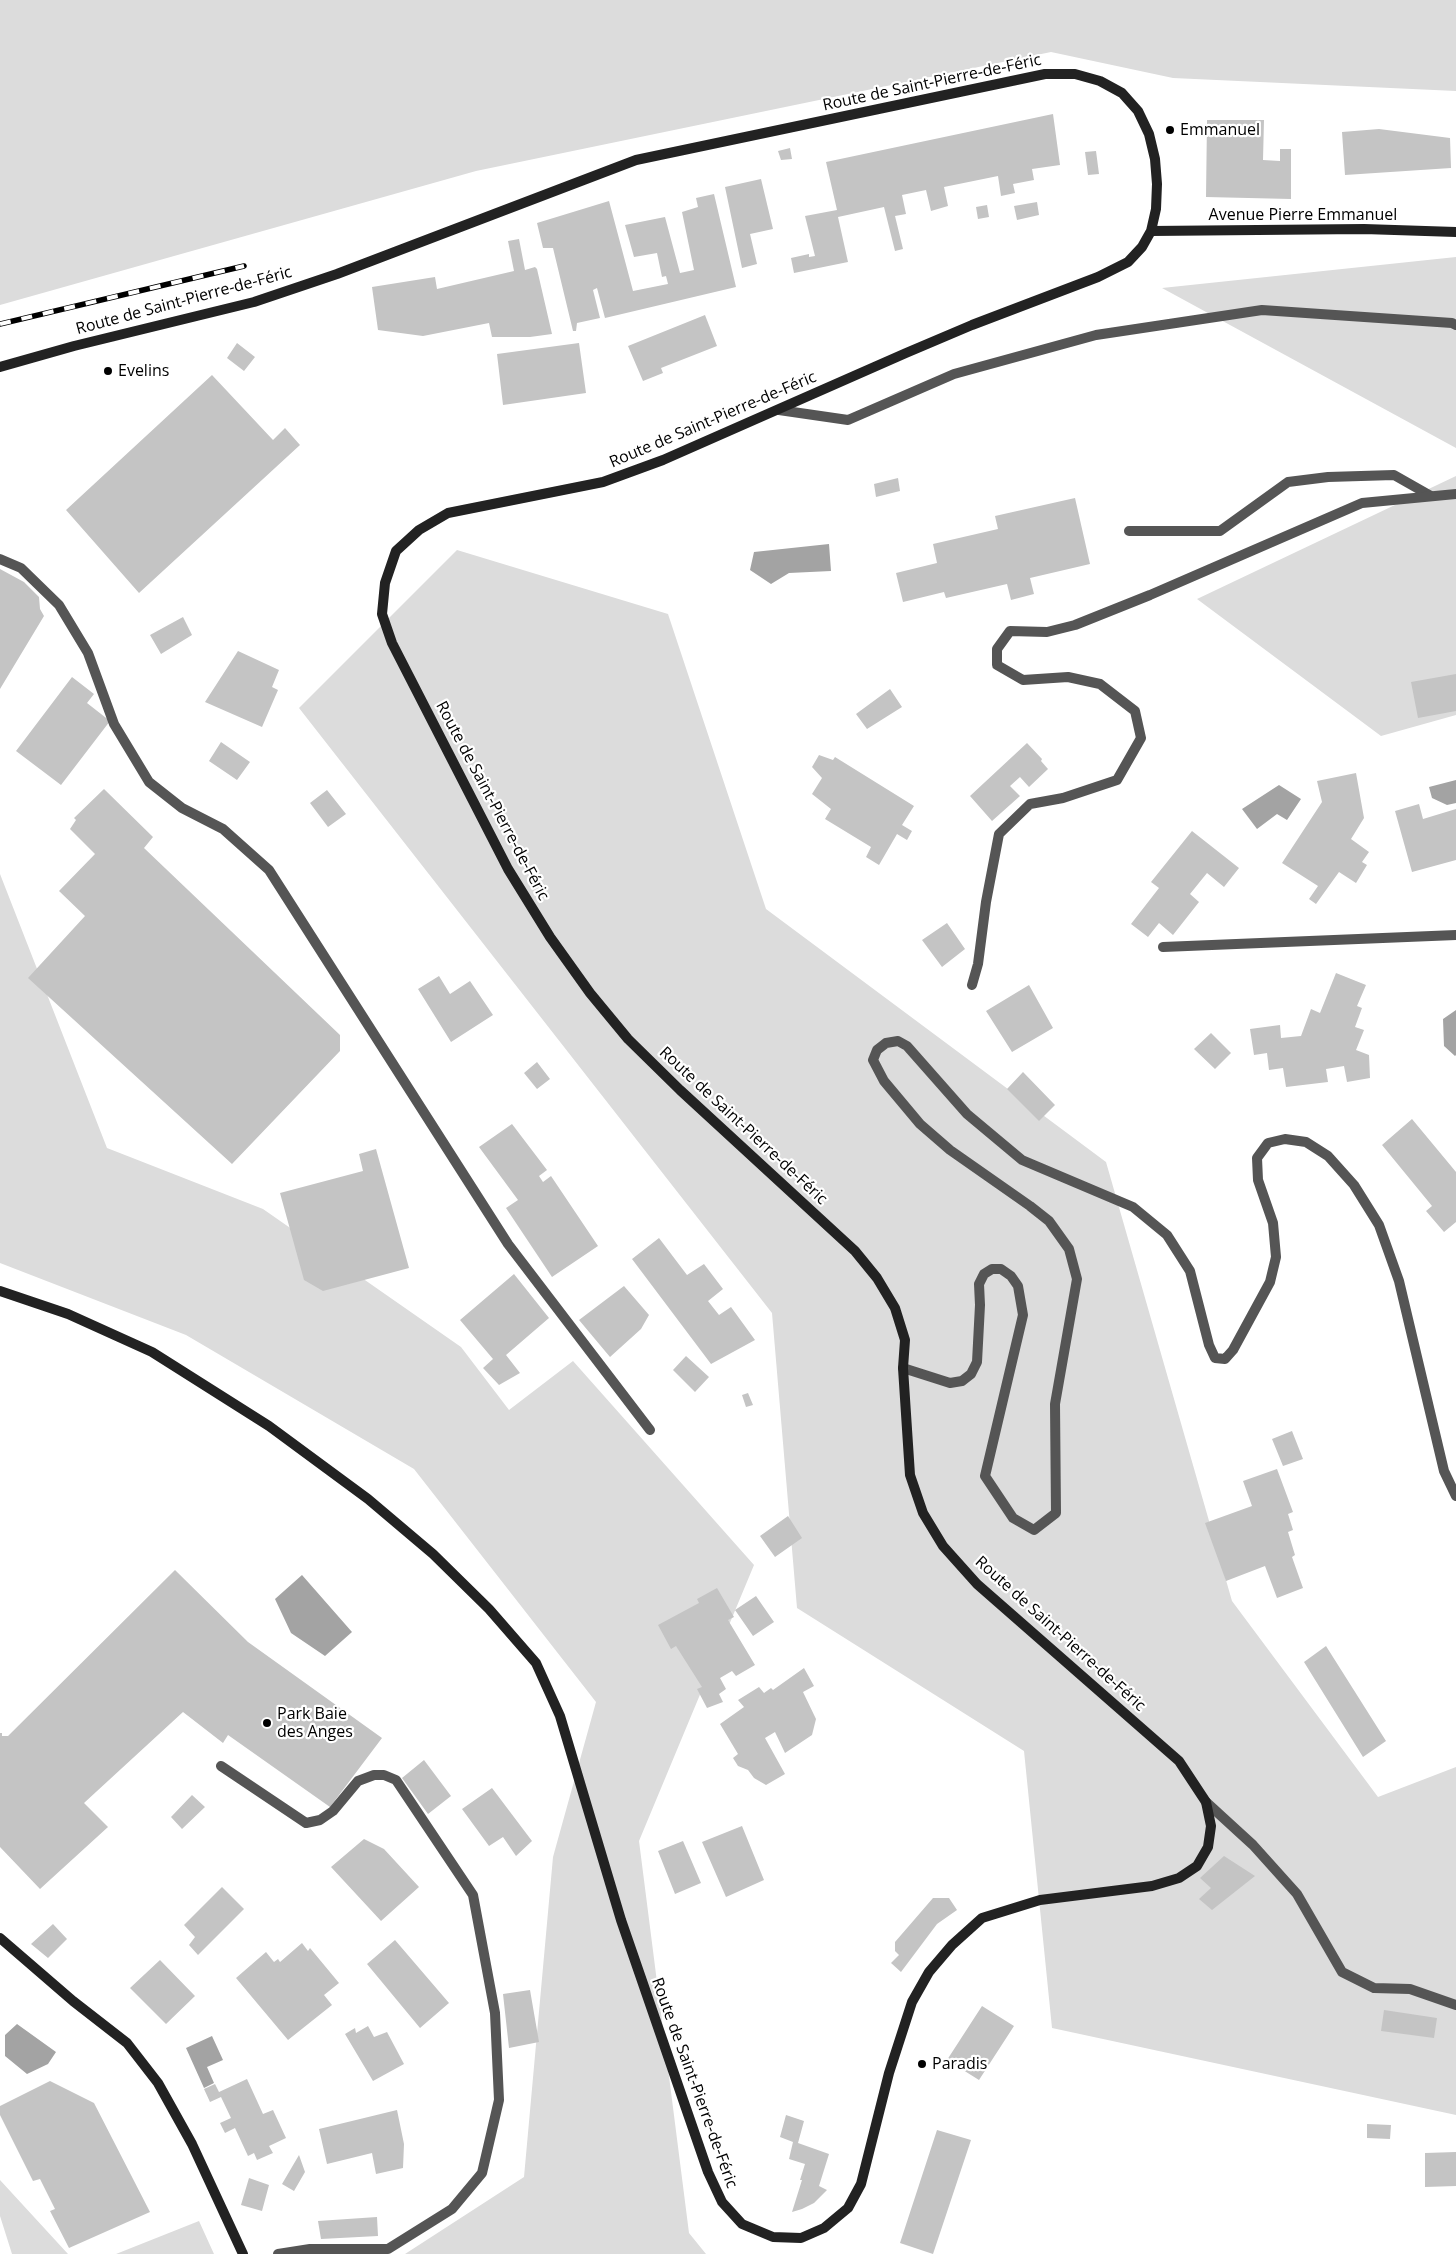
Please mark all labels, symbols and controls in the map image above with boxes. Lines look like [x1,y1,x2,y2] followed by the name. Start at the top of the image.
[821,50,1043,116] street label: Route de Saint-Pierre-de-Féric
[1180,120,1260,140] place label: Emmanuel
[1164,124,1176,136] marker: Emmanuel
[1209,205,1397,225] street label: Avenue Pierre Emmanuel
[74,263,294,339] street label: Route de Saint-Pierre-de-Féric
[118,361,169,381] place label: Evelins
[102,365,114,377] marker: Evelins
[607,368,819,472] street label: Route de Saint-Pierre-de-Féric
[431,698,553,904] street label: Route de Saint-Pierre-de-Féric
[655,1043,831,1209] street label: Route de Saint-Pierre-de-Féric
[971,1552,1149,1716] street label: Route de Saint-Pierre-de-Féric
[277,1704,353,1742] place label: Park Baie des Anges
[261,1717,273,1729] marker: Park Baie des Anges
[647,1975,741,2191] street label: Route de Saint-Pierre-de-Féric
[932,2054,987,2074] place label: Paradis
[916,2058,928,2070] marker: Paradis

